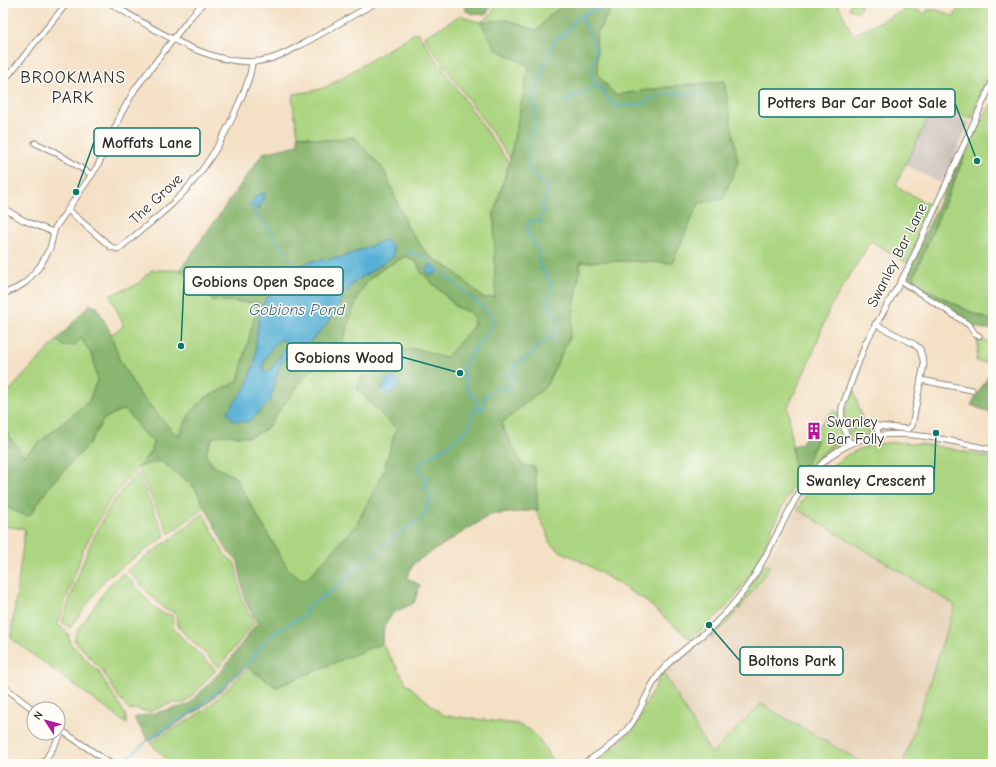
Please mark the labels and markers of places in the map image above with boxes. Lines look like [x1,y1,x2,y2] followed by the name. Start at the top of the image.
[759,89,955,117] callout: Potters Bar Car Boot Sale
[94,128,200,156] callout: Moffats Lane
[184,267,343,295] callout: Gobions Open Space
[287,343,402,371] callout: Gobions Wood
[827,413,884,448] place label: Swanley Bar Folly
[804,421,824,441] building icon: Swanley Bar Folly
[798,466,934,494] callout: Swanley Crescent
[740,647,843,675] callout: Boltons Park

